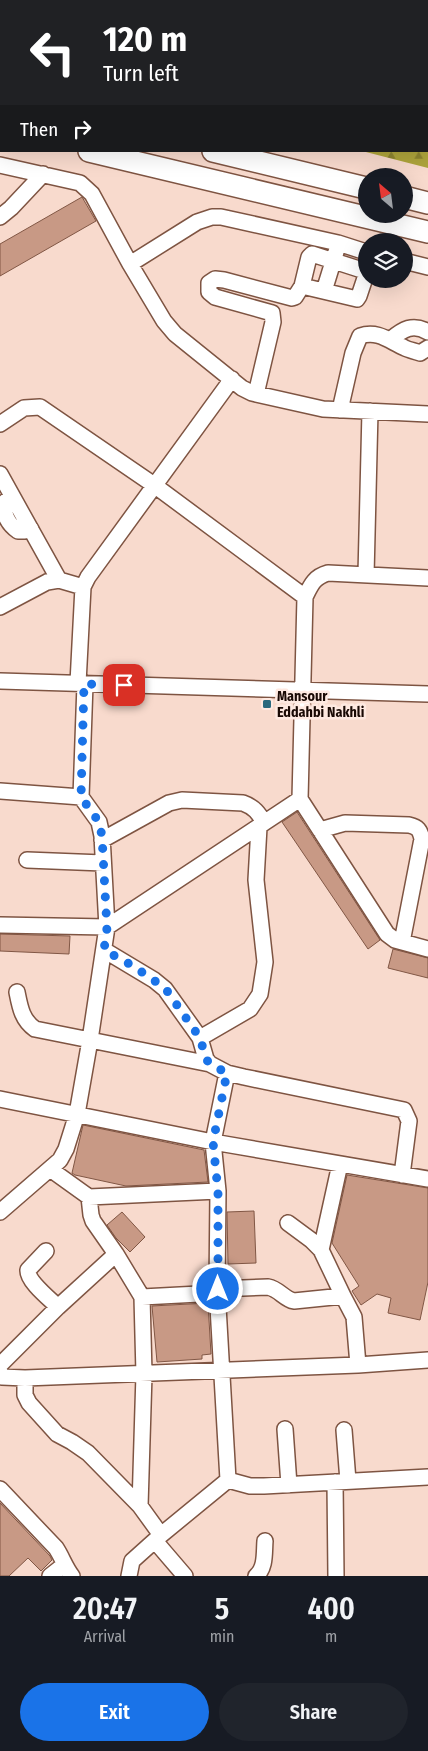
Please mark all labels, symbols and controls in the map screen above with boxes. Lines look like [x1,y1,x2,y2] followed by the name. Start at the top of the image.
[103,18,187,60] text: 120 m
[20,20,85,85] icon: left
[103,60,179,87] text: Turn left
[68,115,96,143] icon: right
[20,118,58,141] text: Then
[358,168,412,222] north arrow
[358,168,413,288] map controls
[358,233,413,288] button: layers
[103,664,145,706] pin
[110,671,138,699] icon: arrive
[277,688,365,721] place label: Mansour Eddahbi Nakhli
[261,698,273,710] marker: Mansour Eddahbi Nakhli
[191,1262,243,1314] position arrow
[73,1591,137,1627] text: 20:47
[215,1591,229,1627] text: 5
[307,1591,355,1627] text: 400
[84,1627,126,1646] text: Arrival
[210,1627,235,1646] text: min
[325,1627,337,1646] text: m
[20,1683,209,1741] button: Exit
[219,1683,408,1741] button: Share

